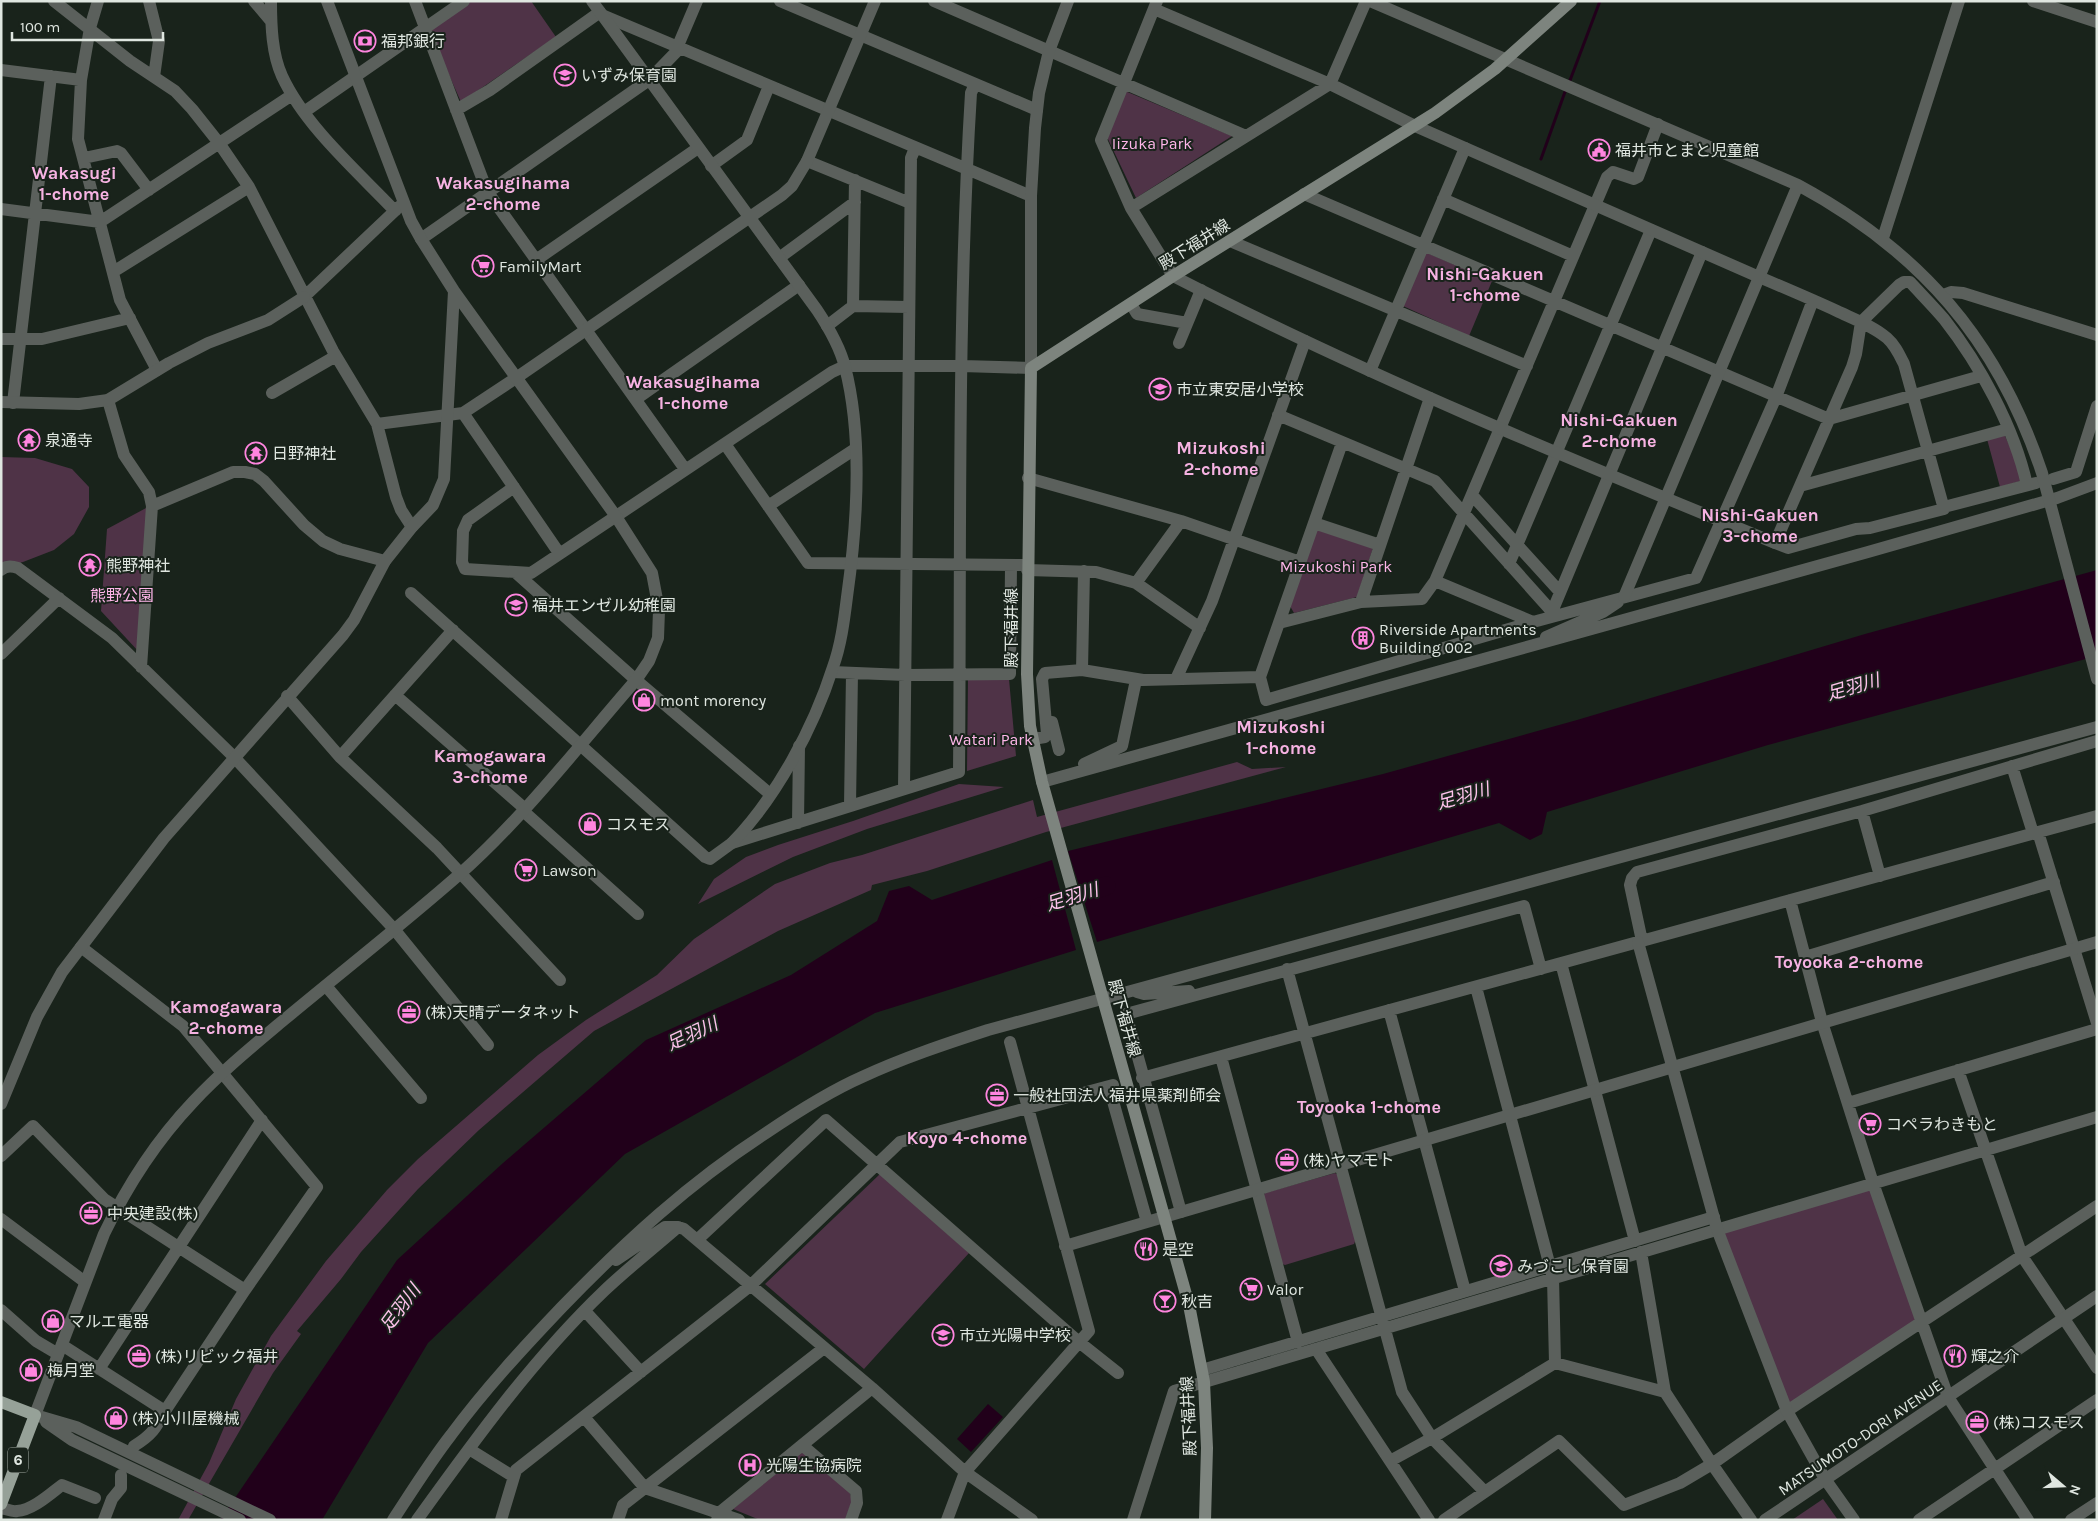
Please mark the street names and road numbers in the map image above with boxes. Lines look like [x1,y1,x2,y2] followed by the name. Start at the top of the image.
[1155,215,1233,274] street label: 殿下福井線
[1002,588,1021,668] street label: 殿下福井線
[1104,977,1145,1059] street label: 殿下福井線
[1775,1375,1946,1500] street label: MATSUMOTO-DORI AVENUE
[1177,1376,1200,1456] street label: 殿下福井線
[8,1448,28,1472] road number: 6

